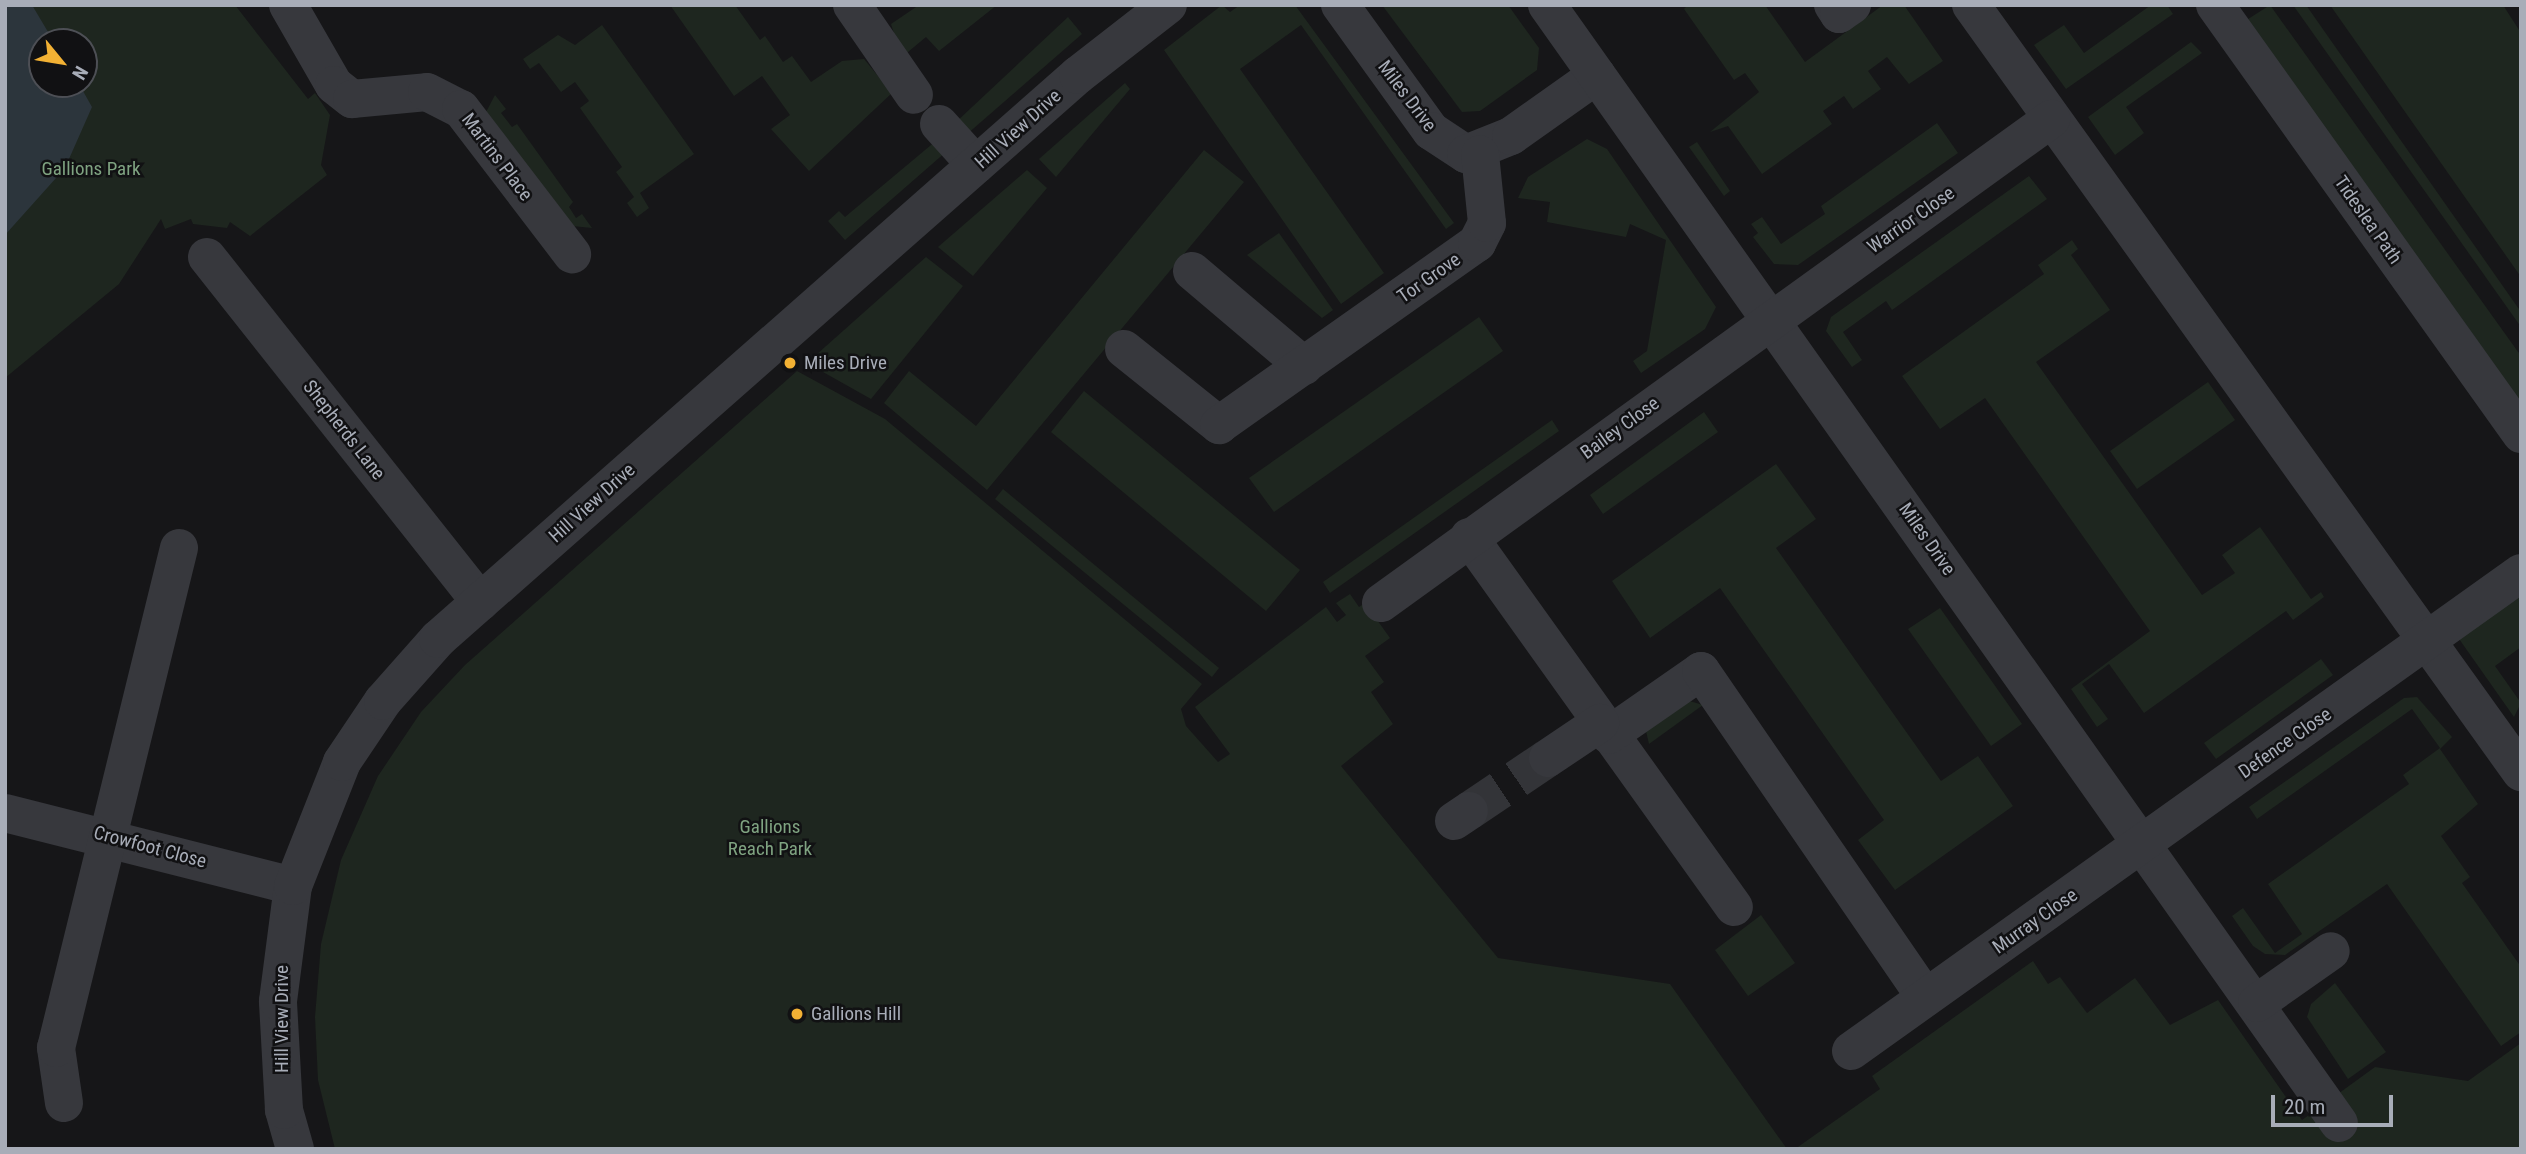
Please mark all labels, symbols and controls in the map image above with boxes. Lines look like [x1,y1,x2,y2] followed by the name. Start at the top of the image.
[28,28,98,98] north arrow
[1373,56,1441,136] street label: Miles Drive
[67,62,93,84] text: N
[970,84,1066,174] street label: Hill View Drive
[457,109,537,205] street label: Martins Place
[41,158,141,180] park label: Gallions Park
[2329,172,2407,268] street label: Tideslea Path
[1863,182,1959,258] street label: Warrior Close
[1393,248,1465,308] street label: Tor Grove
[804,352,887,374] place label: Miles Drive
[782,355,798,371] marker: Miles Drive
[298,376,390,484] street label: Shepherds Lane
[1576,392,1664,464] street label: Bailey Close
[544,458,640,548] street label: Hill View Drive
[1894,499,1960,579] street label: Miles Drive
[2234,703,2336,783] street label: Defence Close
[728,816,812,860] park label: Gallions Reach Park
[91,821,209,873] street label: Crowfoot Close
[1988,883,2082,959] street label: Murray Close
[271,965,293,1073] street label: Hill View Drive
[811,1003,901,1025] place label: Gallions Hill
[789,1006,805,1022] marker: Gallions Hill
[2274,1080,2396,1124] scale bar
[2284,1095,2325,1119] text: 20 m

